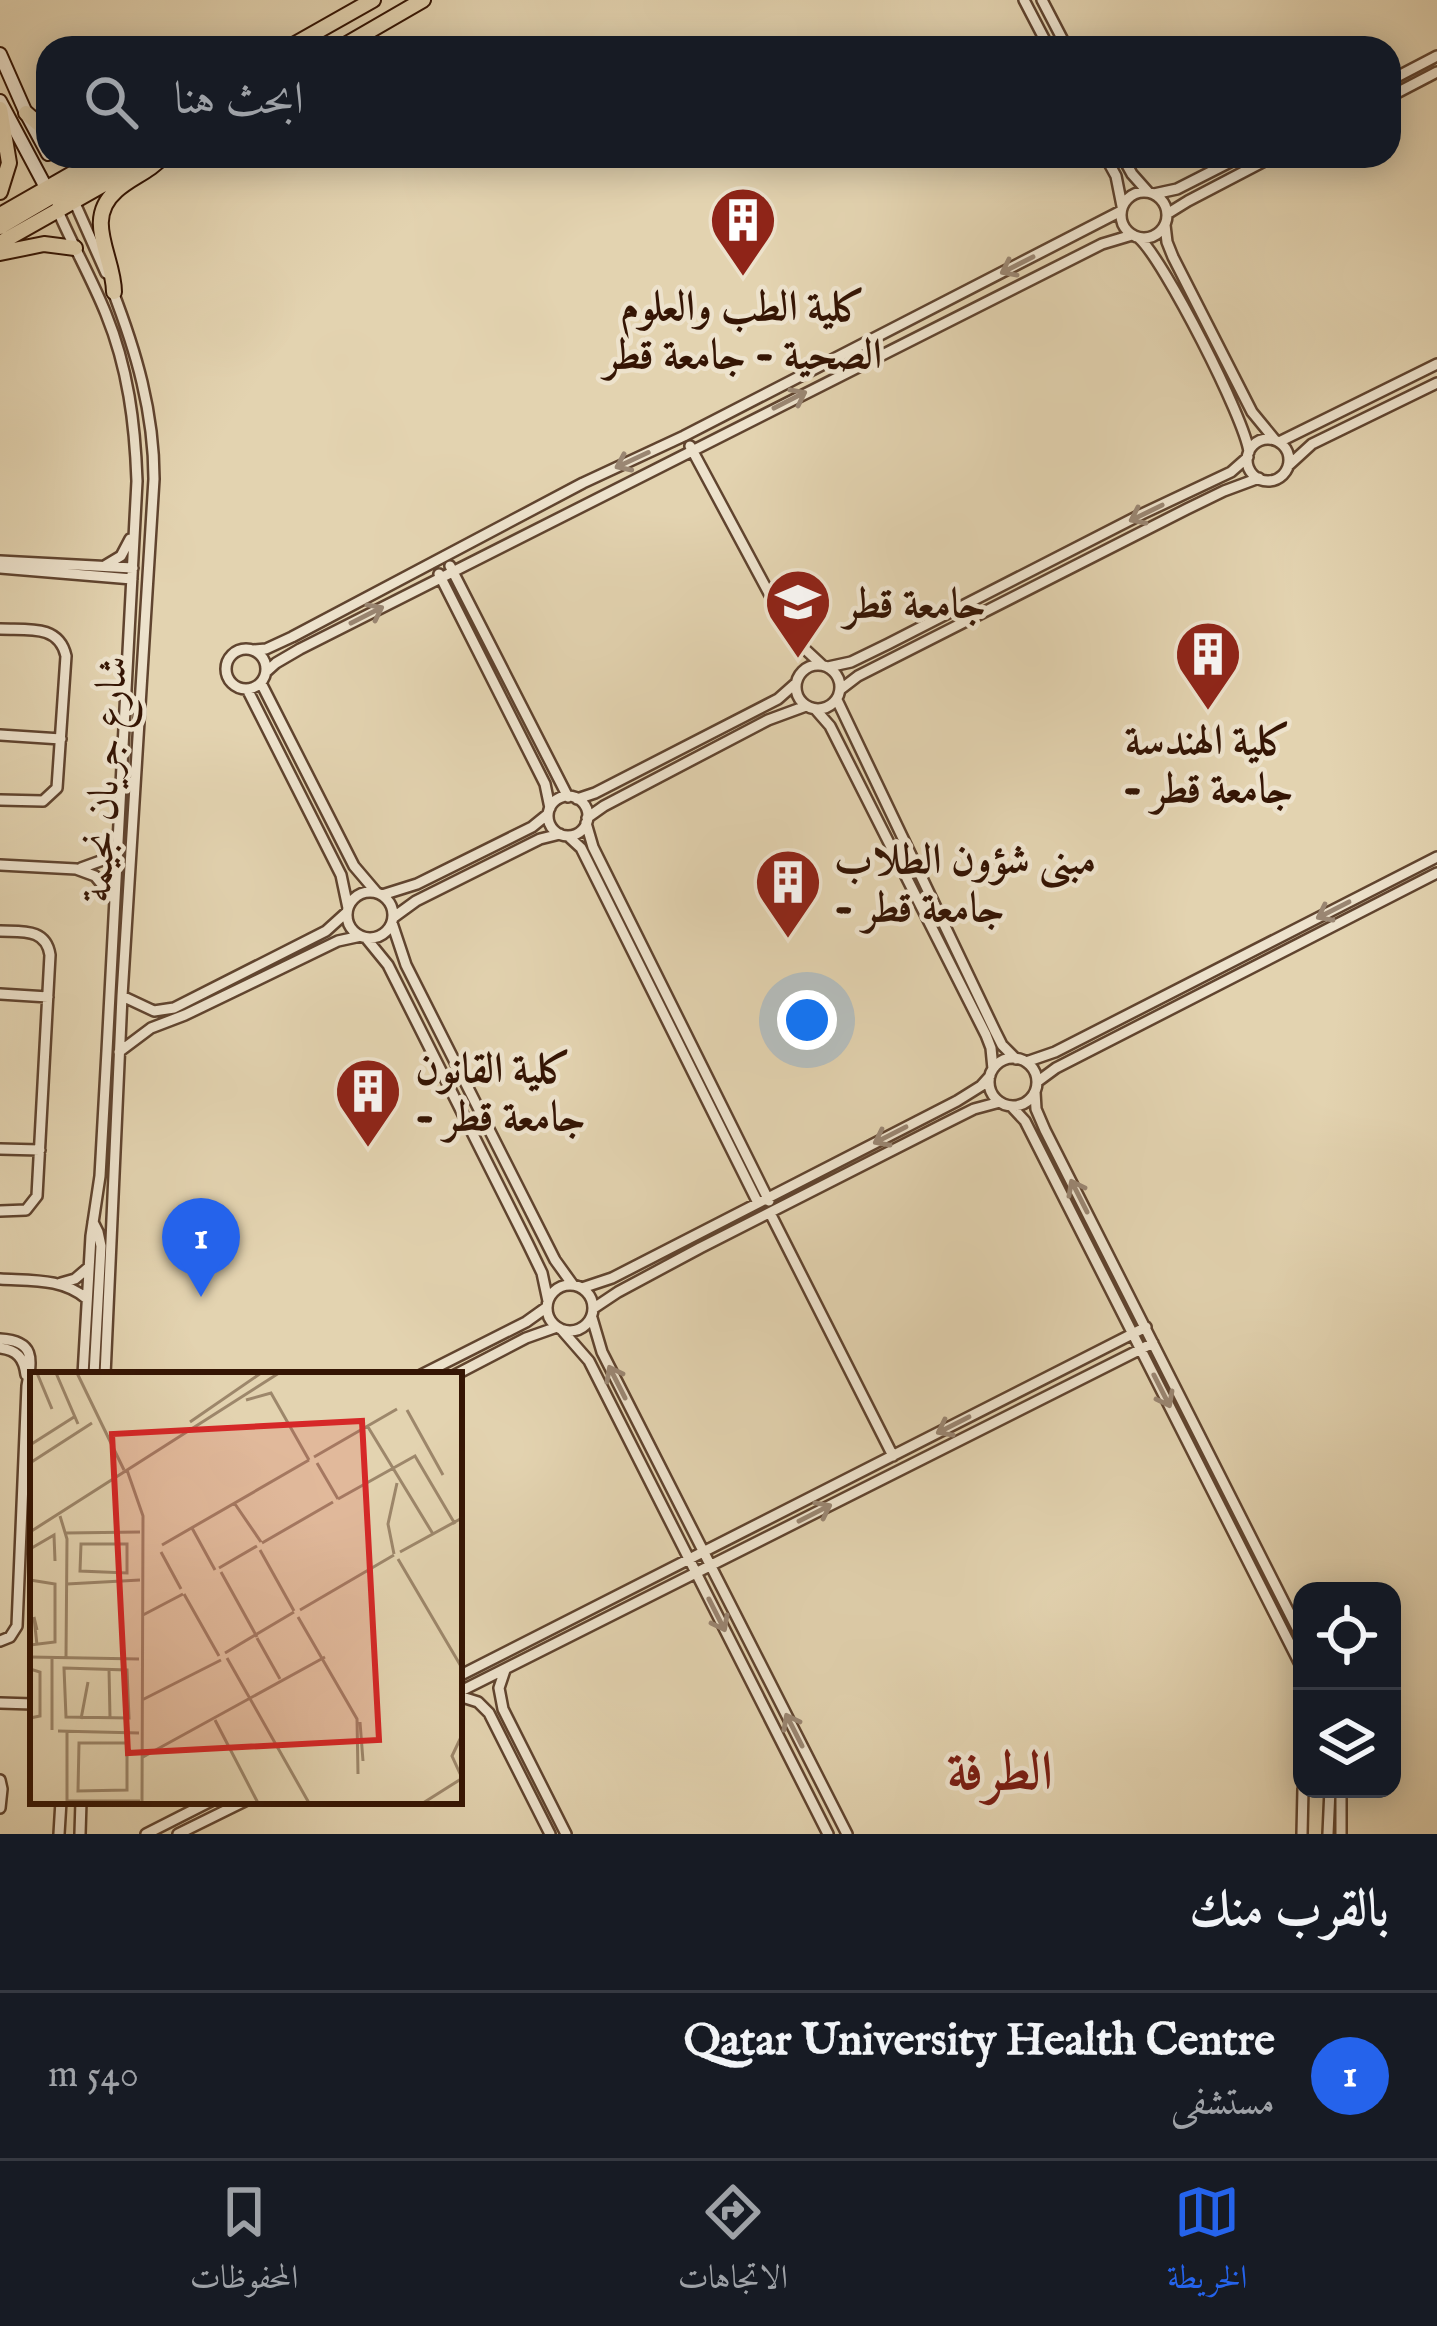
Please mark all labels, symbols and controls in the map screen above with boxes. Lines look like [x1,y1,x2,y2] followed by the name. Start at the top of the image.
[36,36,1401,168] search box
[78,69,144,135] icon: search
[174,72,304,129] text: ابحث هنا
[708,185,778,279] building icon: كلية الطب والعلوم الصحية - جامعة قطر
[1000,254,1035,277] one-way arrow
[600,282,882,383] place label: كلية الطب والعلوم الصحية - جامعة قطر
[772,388,807,411] one-way arrow
[615,450,651,472] one-way arrow
[1129,502,1164,525] one-way arrow
[763,567,833,661] school or university icon: جامعة قطر
[840,579,986,632] place label: جامعة قطر
[349,602,385,625] one-way arrow
[1173,619,1243,713] building icon: كلية الهندسة - جامعة قطر
[71,654,148,905] street label: شارع جريان نجيمة
[1123,716,1293,817] place label: كلية الهندسة - جامعة قطر
[834,835,1096,936] place label: مبنى شؤون الطلاب - جامعة قطر
[753,847,823,941] building icon: مبنى شؤون الطلاب - جامعة قطر
[1315,900,1351,923] one-way arrow
[777,990,837,1050] your location
[415,1044,585,1145] place label: كلية القانون - جامعة قطر
[333,1056,403,1150] building icon: كلية القانون - جامعة قطر
[873,1125,908,1148] one-way arrow
[1066,1179,1089,1214] one-way arrow
[162,1198,240,1297] pin: 1
[605,1364,628,1400] one-way arrow
[30,1372,462,1804] inset map
[1152,1373,1175,1409] one-way arrow
[937,1414,972,1437] one-way arrow
[797,1500,832,1523] one-way arrow
[1293,1582,1401,1798] map controls
[1293,1582,1401,1690] button: locate
[707,1597,730,1633] one-way arrow
[1293,1690,1401,1798] button: layers
[781,1712,804,1748] one-way arrow
[947,1740,1053,1809] district label: الطرفة
[1189,1879,1389,1944] text: بالقرب منك
[684,2013,1275,2070] text: Qatar University Health Centre
[48,2051,139,2100] text: 540 m
[1343,2051,1357,2100] text: 1
[1171,2079,1275,2128] text: مستشفى
[190,2179,298,2309] tab: المحفوظات
[678,2179,788,2309] tab: الاتجاهات
[1167,2179,1247,2309] tab: الخريطة

